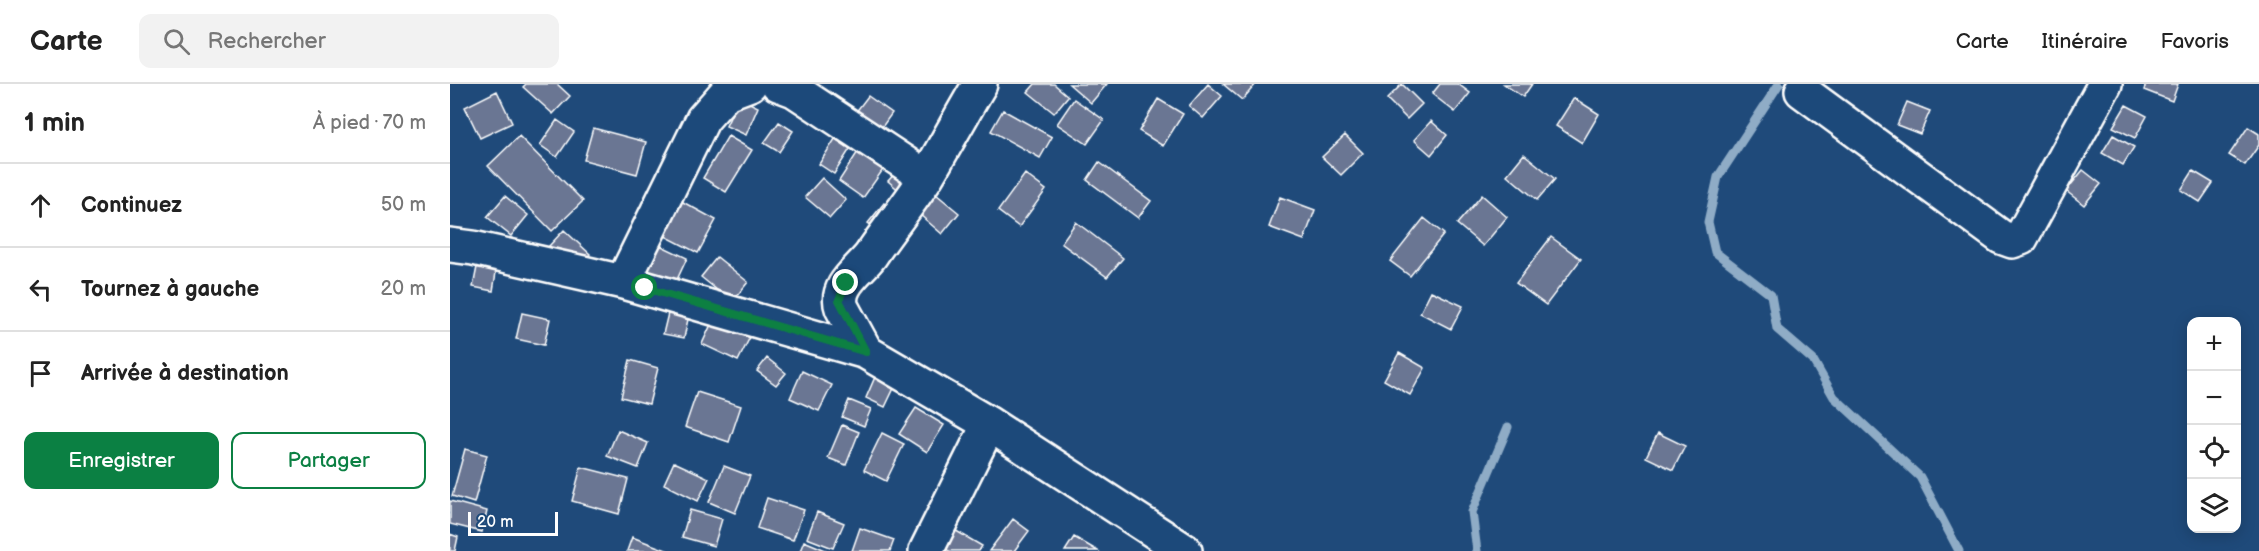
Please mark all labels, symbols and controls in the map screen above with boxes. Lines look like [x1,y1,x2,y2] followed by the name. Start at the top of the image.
[139,14,559,68] search box
[30,25,103,58] text: Carte
[160,25,193,58] icon: search
[208,28,326,55] text: Rechercher
[1956,29,2009,54] text: Carte
[2042,29,2128,54] text: Itinéraire
[2161,29,2229,54] text: Favoris
[24,108,85,139] text: 1 min
[313,111,426,135] text: À pied · 70 m
[24,189,57,222] icon: ahead
[81,192,182,219] text: Continuez
[381,193,426,217] text: 50 m
[832,269,858,295] route end
[24,273,57,306] icon: left
[631,274,657,300] route start
[81,276,259,303] text: Tournez à gauche
[381,277,426,301] text: 20 m
[2187,317,2241,533] map controls
[2187,317,2241,371] button: +
[24,357,57,390] icon: arrive
[81,360,289,387] text: Arrivée à destination
[2187,371,2241,425] button: −
[2187,425,2241,479] button: locate
[24,432,219,489] button: Enregistrer
[231,432,426,489] button: Partager
[2187,479,2241,533] button: layers
[468,509,558,536] scale bar
[477,513,513,532] text: 20 m

